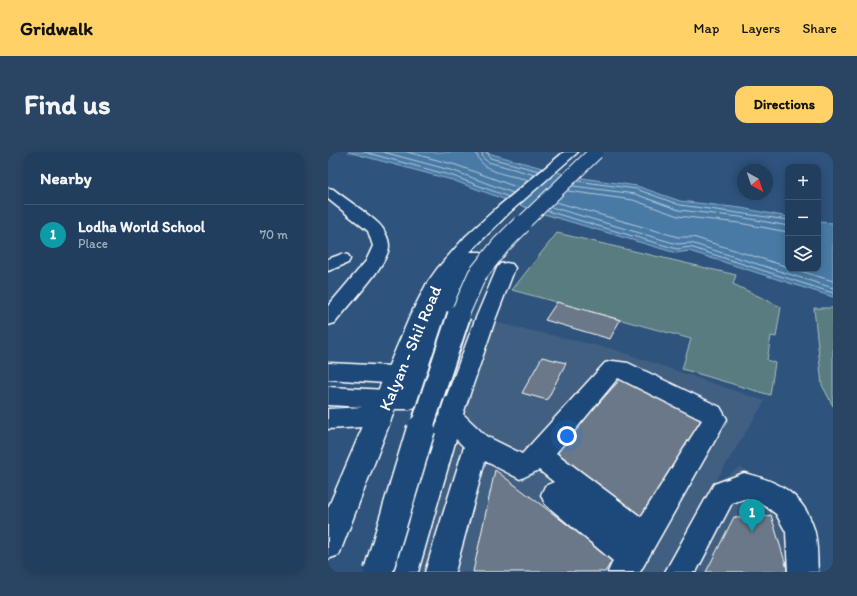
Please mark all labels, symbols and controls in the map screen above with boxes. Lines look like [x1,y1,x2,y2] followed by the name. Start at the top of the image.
[20,17,93,40] text: Gridwalk
[694,20,719,37] text: Map
[741,20,780,37] text: Layers
[802,20,837,37] text: Share
[735,86,833,123] button: Directions
[24,87,111,121] text: Find us
[737,164,773,200] north arrow
[785,164,821,272] map controls
[785,164,821,200] button: +
[40,168,92,188] text: Nearby
[785,200,821,236] button: −
[78,218,205,236] text: Lodha World School
[50,227,56,242] text: 1
[260,227,288,242] text: 70 m
[78,236,108,251] text: Place
[785,236,821,272] button: layers
[375,282,446,414] street label: Kalyan - Shil Road
[557,426,577,446] your location
[739,499,765,532] pin: 1

